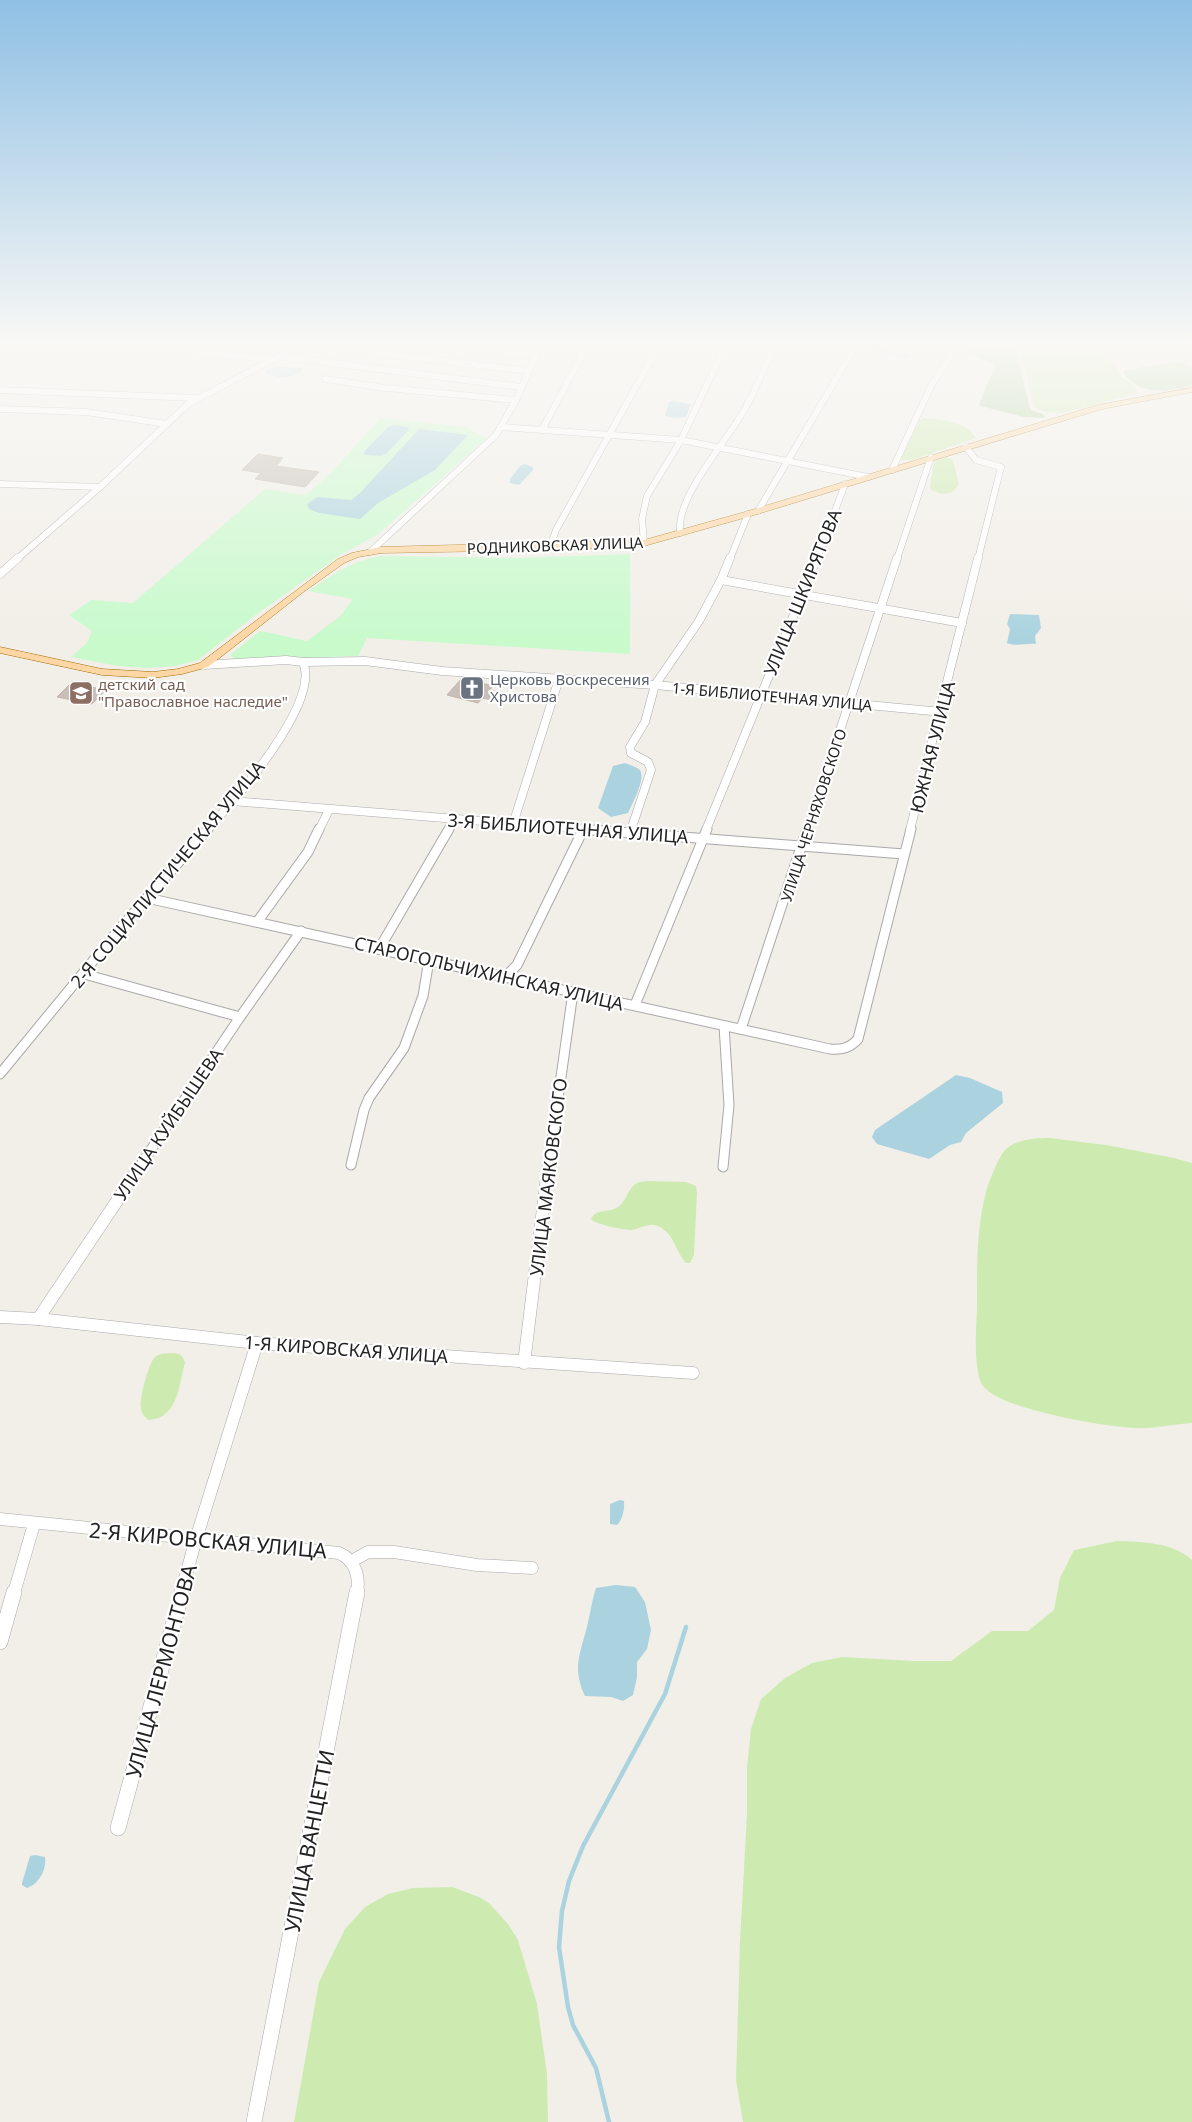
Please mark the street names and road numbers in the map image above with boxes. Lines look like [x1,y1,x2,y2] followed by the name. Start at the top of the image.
[758,505,847,679] street label: УЛИЦА ШКИРЯТОВА
[467,532,644,558] street label: РОДНИКОВСКАЯ УЛИЦА
[671,677,873,715] street label: 1-Я БИБЛИОТЕЧНАЯ УЛИЦА
[904,678,960,816] street label: ЮЖНАЯ УЛИЦА
[776,726,850,904] street label: УЛИЦА ЧЕРНЯХОВСКОГО
[65,755,270,993] street label: 2-Я СОЦИАЛИСТИЧЕСКАЯ УЛИЦА
[447,808,690,848] street label: 3-Я БИБЛИОТЕЧНАЯ УЛИЦА
[352,930,627,1016] street label: СТАРОГОЛЬЧИХИНСКАЯ УЛИЦА
[108,1043,228,1205] street label: УЛИЦА КУЙБЫШЕВА
[524,1077,572,1277] street label: УЛИЦА МАЯКОВСКОГО
[243,1330,449,1368] street label: 1-Я КИРОВСКАЯ УЛИЦА
[88,1516,329,1564] street label: 2-Я КИРОВСКАЯ УЛИЦА
[119,1561,203,1781] street label: УЛИЦА ЛЕРМОНТОВА
[278,1747,340,1935] street label: УЛИЦА ВАНЦЕТТИ

